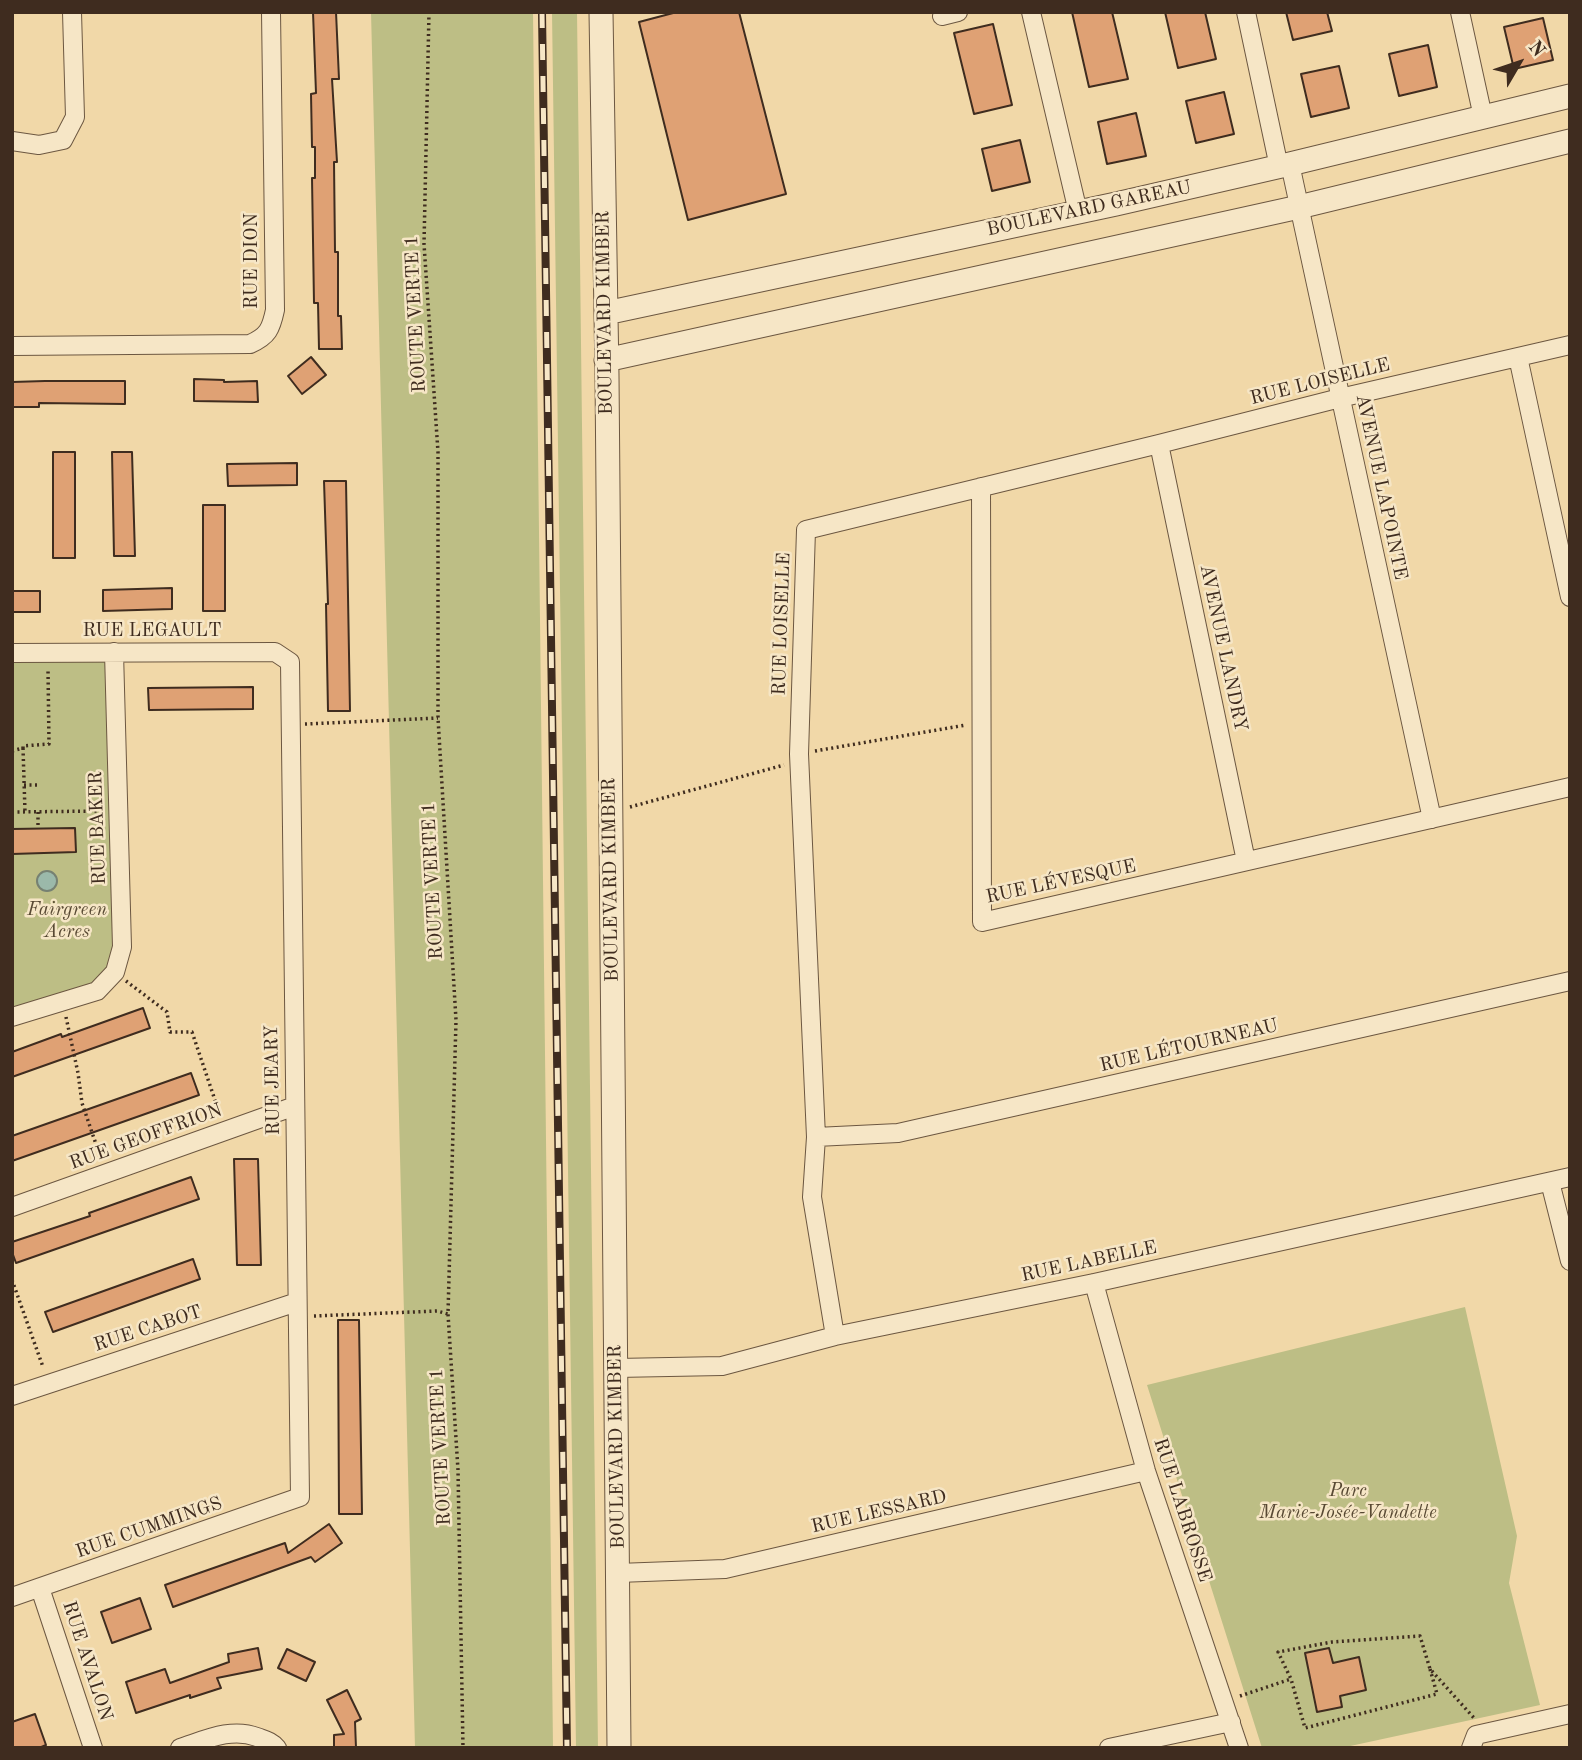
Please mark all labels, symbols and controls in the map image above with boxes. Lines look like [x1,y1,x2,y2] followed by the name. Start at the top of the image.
[1484,28,1554,98] north arrow
[1524,38,1548,61] text: N
[984,176,1194,242] street label: BOULEVARD GAREAU
[592,211,618,415] street label: BOULEVARD KIMBER
[241,213,263,309] street label: RUE DION
[400,235,432,393] street label: ROUTE VERTE 1
[1248,354,1392,410] street label: RUE LOISELLE
[1350,392,1412,582] street label: AVENUE LAPOINTE
[768,552,796,696] street label: RUE LOISELLE
[1194,562,1252,734] street label: AVENUE LANDRY
[82,620,222,642] street label: RUE LEGAULT
[85,771,111,885] street label: RUE BAKER
[598,778,624,982] street label: BOULEVARD KIMBER
[417,802,449,960] street label: ROUTE VERTE 1
[984,855,1138,909] street label: RUE LÉVESQUE
[27,899,107,943] park label: Fairgreen Acres
[1098,1014,1280,1078] street label: RUE LÉTOURNEAU
[261,1024,285,1136] street label: RUE JEARY
[66,1099,226,1175] street label: RUE GEOFFRION
[1019,1236,1159,1288] street label: RUE LABELLE
[91,1301,205,1357] street label: RUE CABOT
[604,1345,630,1549] street label: BOULEVARD KIMBER
[425,1368,457,1526] street label: ROUTE VERTE 1
[1148,1435,1216,1585] street label: RUE LABROSSE
[1259,1480,1437,1524] park label: Parc Marie-Josée-Vandette
[809,1485,949,1539] street label: RUE LESSARD
[73,1492,225,1564] street label: RUE CUMMINGS
[57,1598,117,1724] street label: RUE AVALON

